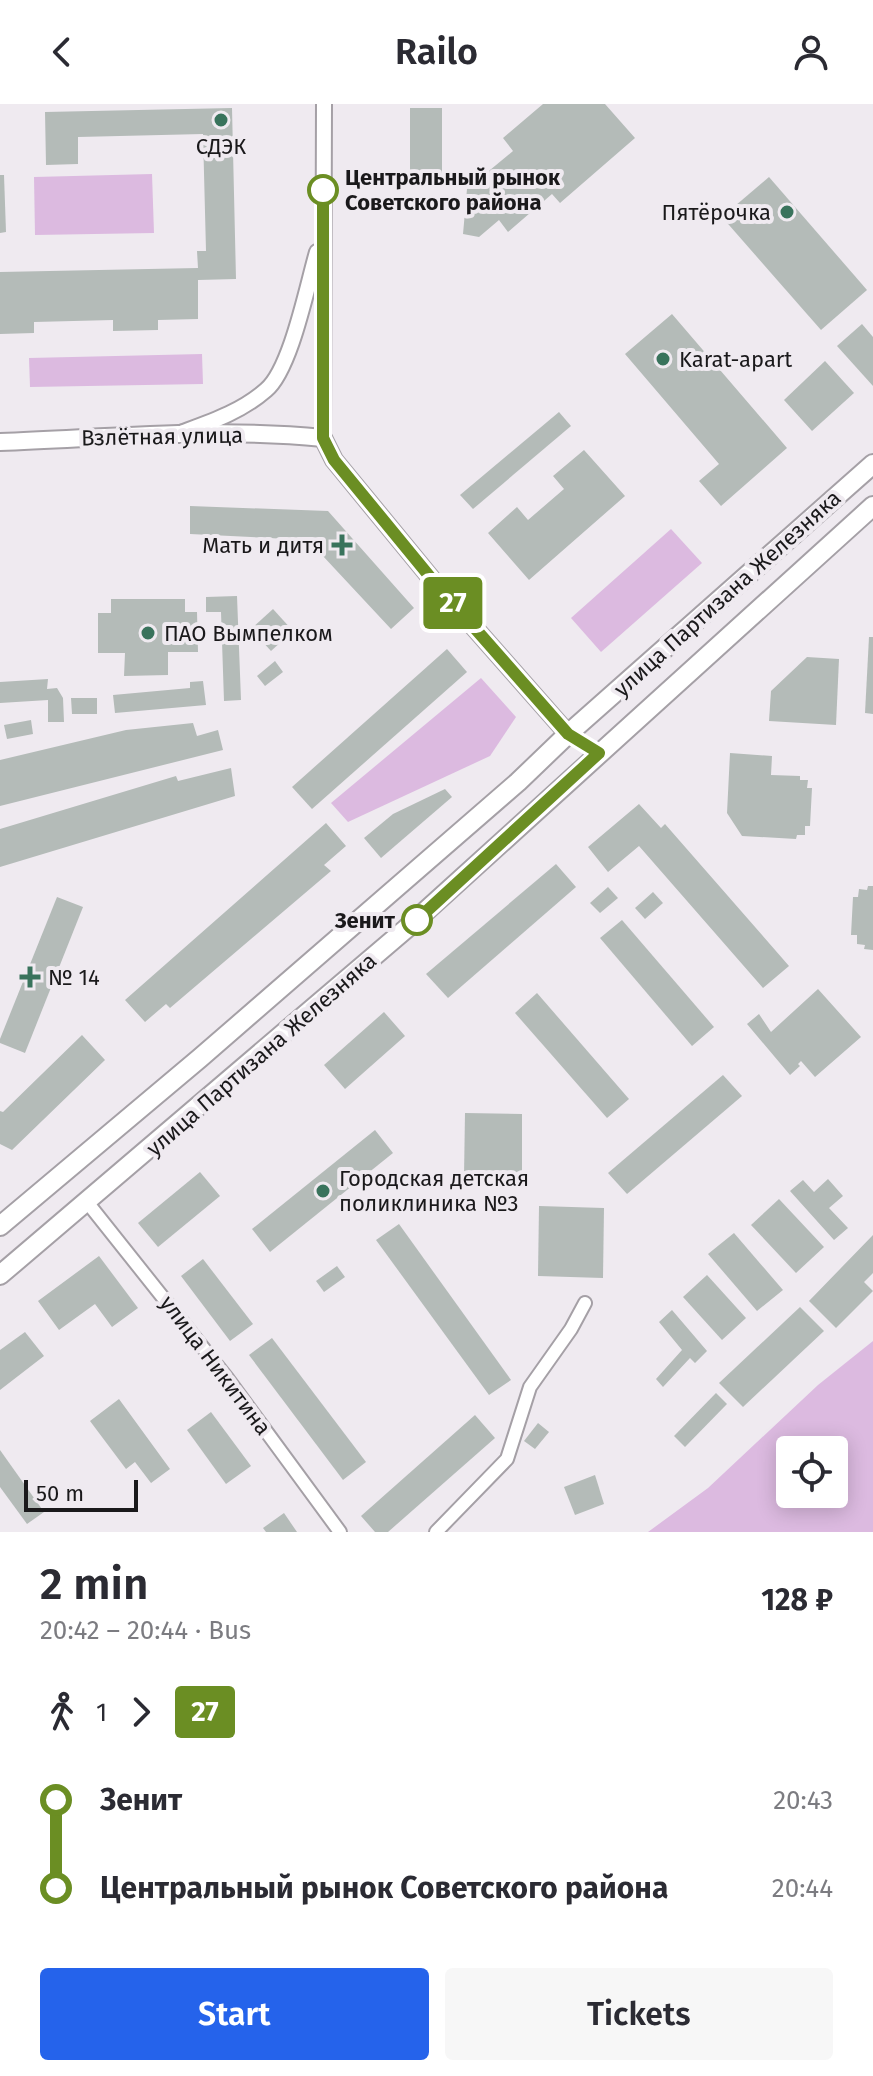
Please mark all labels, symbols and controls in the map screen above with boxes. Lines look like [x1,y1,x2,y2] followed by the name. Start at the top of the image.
[40,30,84,74] icon: back
[395,30,478,74] text: Railo
[789,30,833,74] icon: person
[212,111,230,129] marker: СДЭК
[196,133,246,160] place label: СДЭК
[345,164,561,216] place label: Центральный рынок Советского района
[308,175,338,205] marker: Центральный рынок Советского района
[662,199,771,226] place label: Пятёрочка
[778,203,796,221] marker: Пятёрочка
[679,346,792,373] place label: Karat-apart
[654,350,672,368] marker: Karat-apart
[81,422,243,451] street label: Взлётная улица
[608,484,846,702] street label: улица Партизана Железняка
[202,532,324,559] place label: Мать и дитя
[331,534,353,556] marker: Мать и дитя
[417,577,489,629] line badge: 27
[439,586,467,619] text: 27
[164,620,333,647] place label: ПАО Вымпелком
[139,624,157,642] marker: ПАО Вымпелком
[402,905,432,935] marker: Зенит
[334,907,396,934] place label: Зенит
[141,947,382,1162] street label: улица Партизана Железняка
[48,964,100,991] place label: № 14
[19,966,41,988] marker: № 14
[339,1165,529,1217] place label: Городская детская поликлиника №3
[314,1182,332,1200] marker: Городская детская поликлиника №3
[154,1290,277,1441] street label: улица Никитина
[776,1436,848,1508] map controls
[776,1436,848,1508] button: locate
[24,1476,138,1512] scale bar
[36,1480,84,1507] text: 50 m
[40,1558,148,1611] text: 2 min
[761,1582,833,1618] text: 128 ₽
[40,1615,251,1646] text: 20:42 – 20:44 · Bus
[40,1690,84,1734] icon: walk
[119,1690,163,1734] icon: forward
[191,1695,219,1728] text: 27
[96,1697,107,1728] text: 1
[100,1782,182,1818] text: Зенит
[773,1785,833,1816] text: 20:43
[100,1870,668,1906] text: Центральный рынок Советского района
[772,1873,833,1904] text: 20:44
[40,1968,429,2060] button: Start
[445,1968,833,2060] button: Tickets

